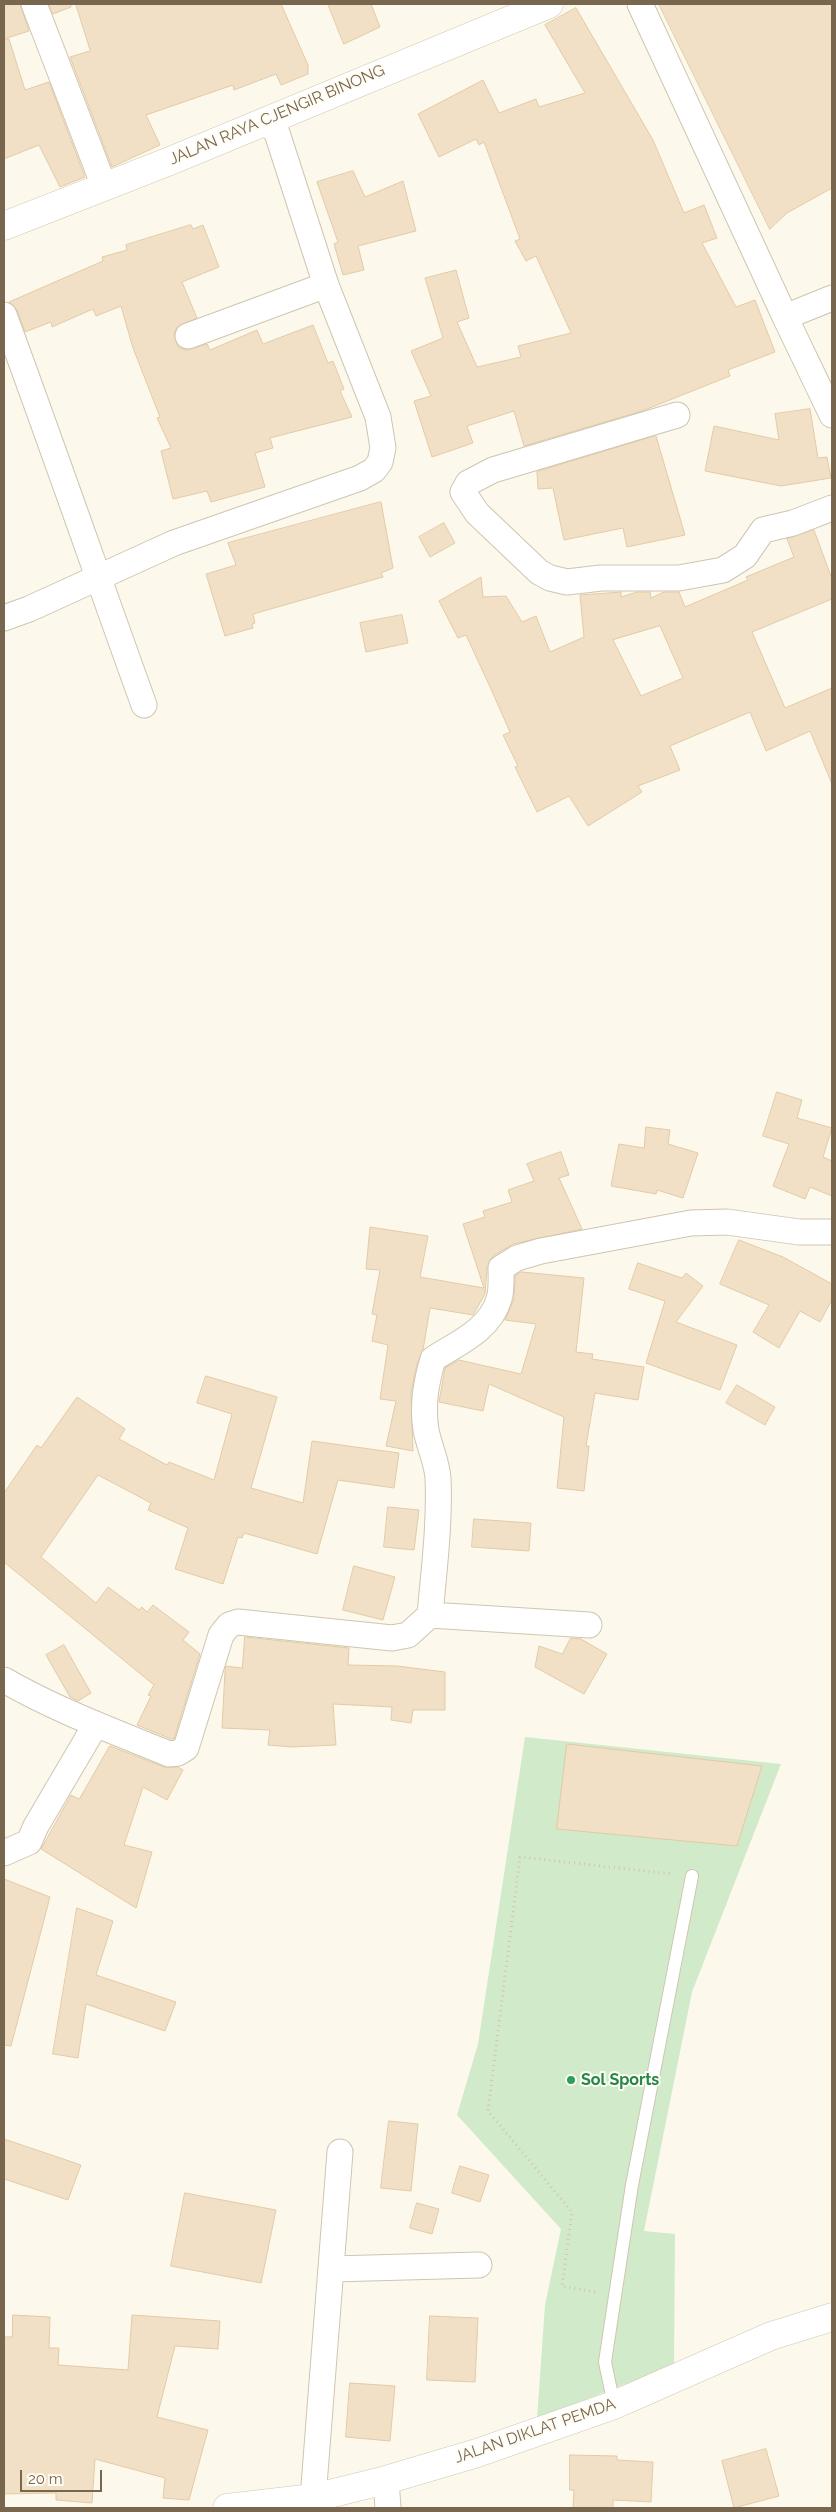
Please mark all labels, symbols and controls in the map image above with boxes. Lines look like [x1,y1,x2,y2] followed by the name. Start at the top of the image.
[166,61,388,169] street label: JALAN RAYA CJENGIR BINONG
[581,2070,659,2090] place label: Sol Sports
[565,2074,577,2086] marker: Sol Sports
[452,2394,618,2468] street label: JALAN DIKLAT PEMDA
[22,2460,105,2492] scale bar
[28,2470,63,2488] text: 20 m

